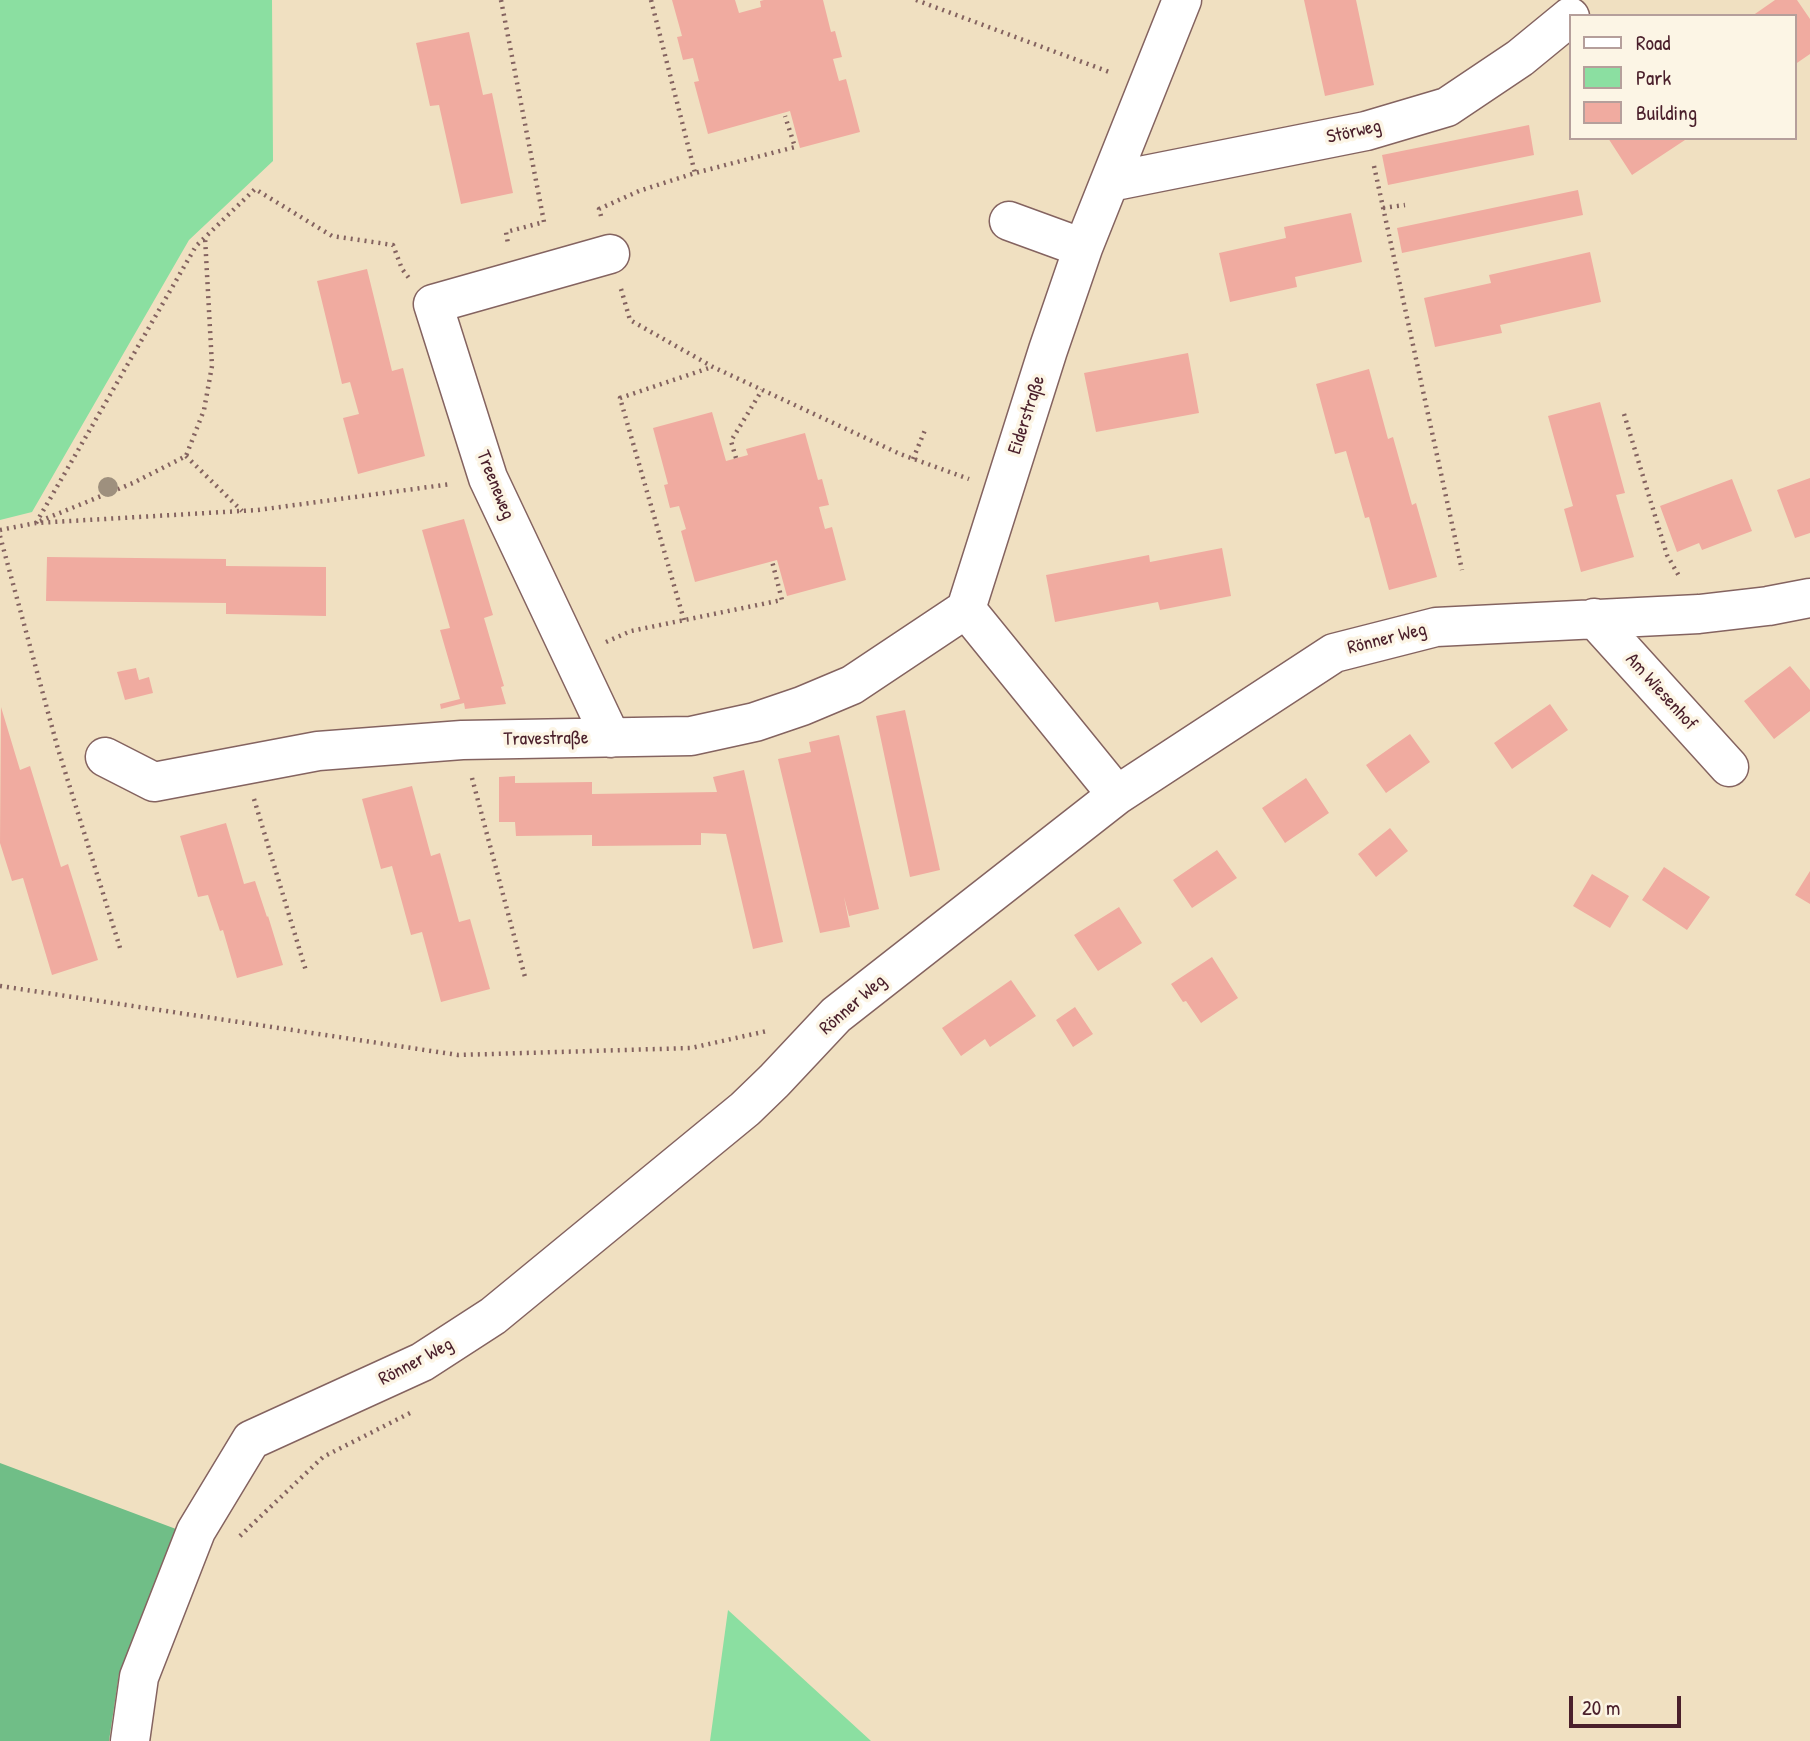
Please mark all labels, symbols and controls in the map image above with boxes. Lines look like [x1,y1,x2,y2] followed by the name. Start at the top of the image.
[1568,14,1796,140] legend
[1636,28,1670,57] text: Road
[1636,63,1671,92] text: Park
[1636,98,1697,127] text: Building
[1325,115,1383,149] street label: Störweg
[1004,373,1050,457] street label: Eiderstraße
[471,447,519,523] street label: Treeneweg
[1345,618,1429,660] street label: Rönner Weg
[1620,649,1702,735] street label: Am Wiesenhof
[503,727,589,751] street label: Travestraße
[815,970,891,1040] street label: Rönner Weg
[375,1333,457,1391] street label: Rönner Weg
[1572,1682,1684,1726] scale bar
[1582,1693,1620,1722] text: 20 m

